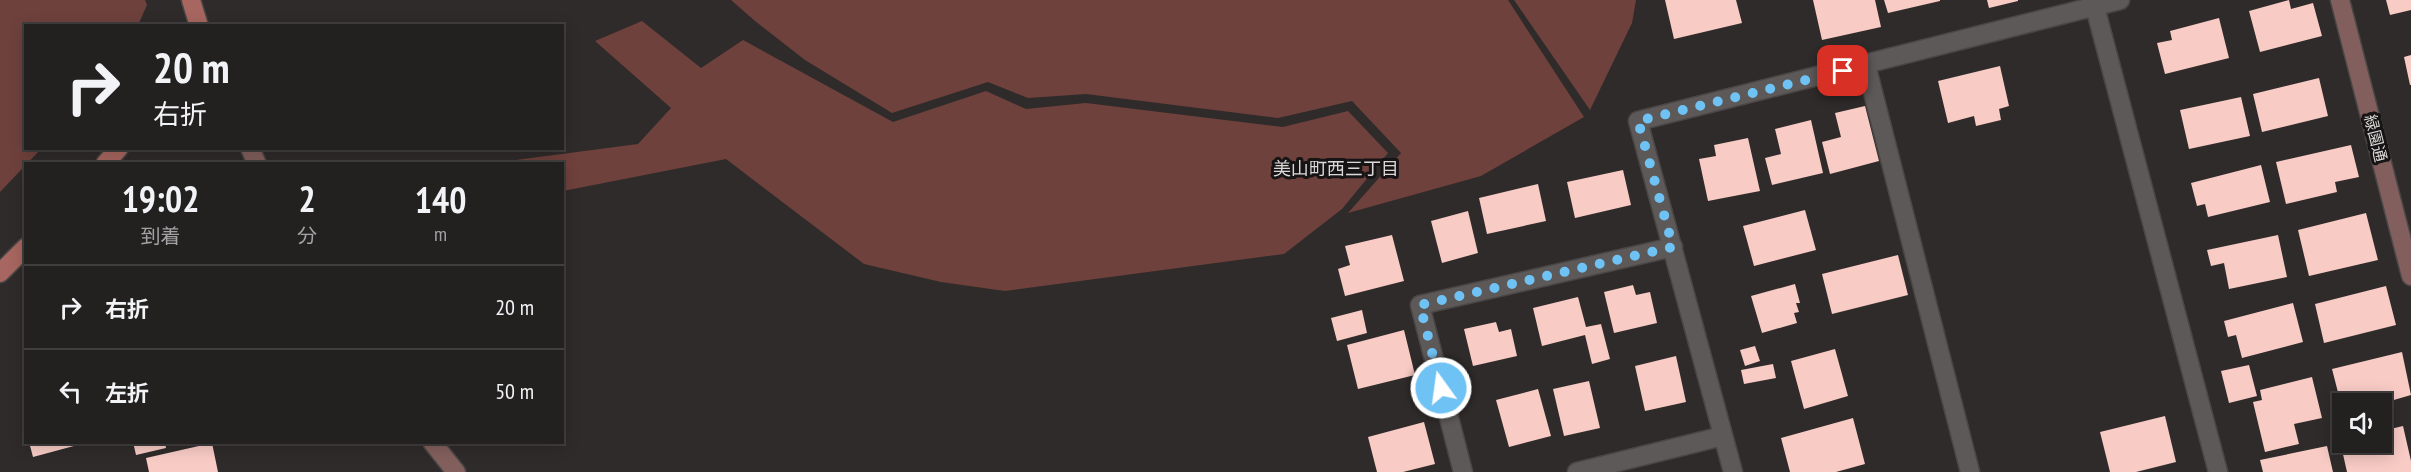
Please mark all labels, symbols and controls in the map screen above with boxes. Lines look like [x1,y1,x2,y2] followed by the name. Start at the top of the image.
[153,40,230,95] text: 20 m
[1817,45,1868,96] pin
[54,48,132,126] icon: right
[1826,54,1859,87] icon: arrive
[153,97,207,131] text: 右折
[2360,112,2392,164] street label: 緑園通
[1273,157,1399,180] district label: 美山町西三丁目
[122,175,200,222] text: 19:02
[299,175,316,222] text: 2
[415,176,466,223] text: 140
[434,221,447,247] text: m
[141,223,181,249] text: 到着
[297,223,317,249] text: 分
[54,291,87,324] icon: right
[495,293,534,321] text: 20 m
[105,295,149,323] text: 右折
[1409,356,1473,420] position arrow
[54,375,87,408] icon: left
[495,377,534,405] text: 50 m
[105,379,149,407] text: 左折
[2332,393,2392,453] map controls
[2332,393,2392,453] button: sound

